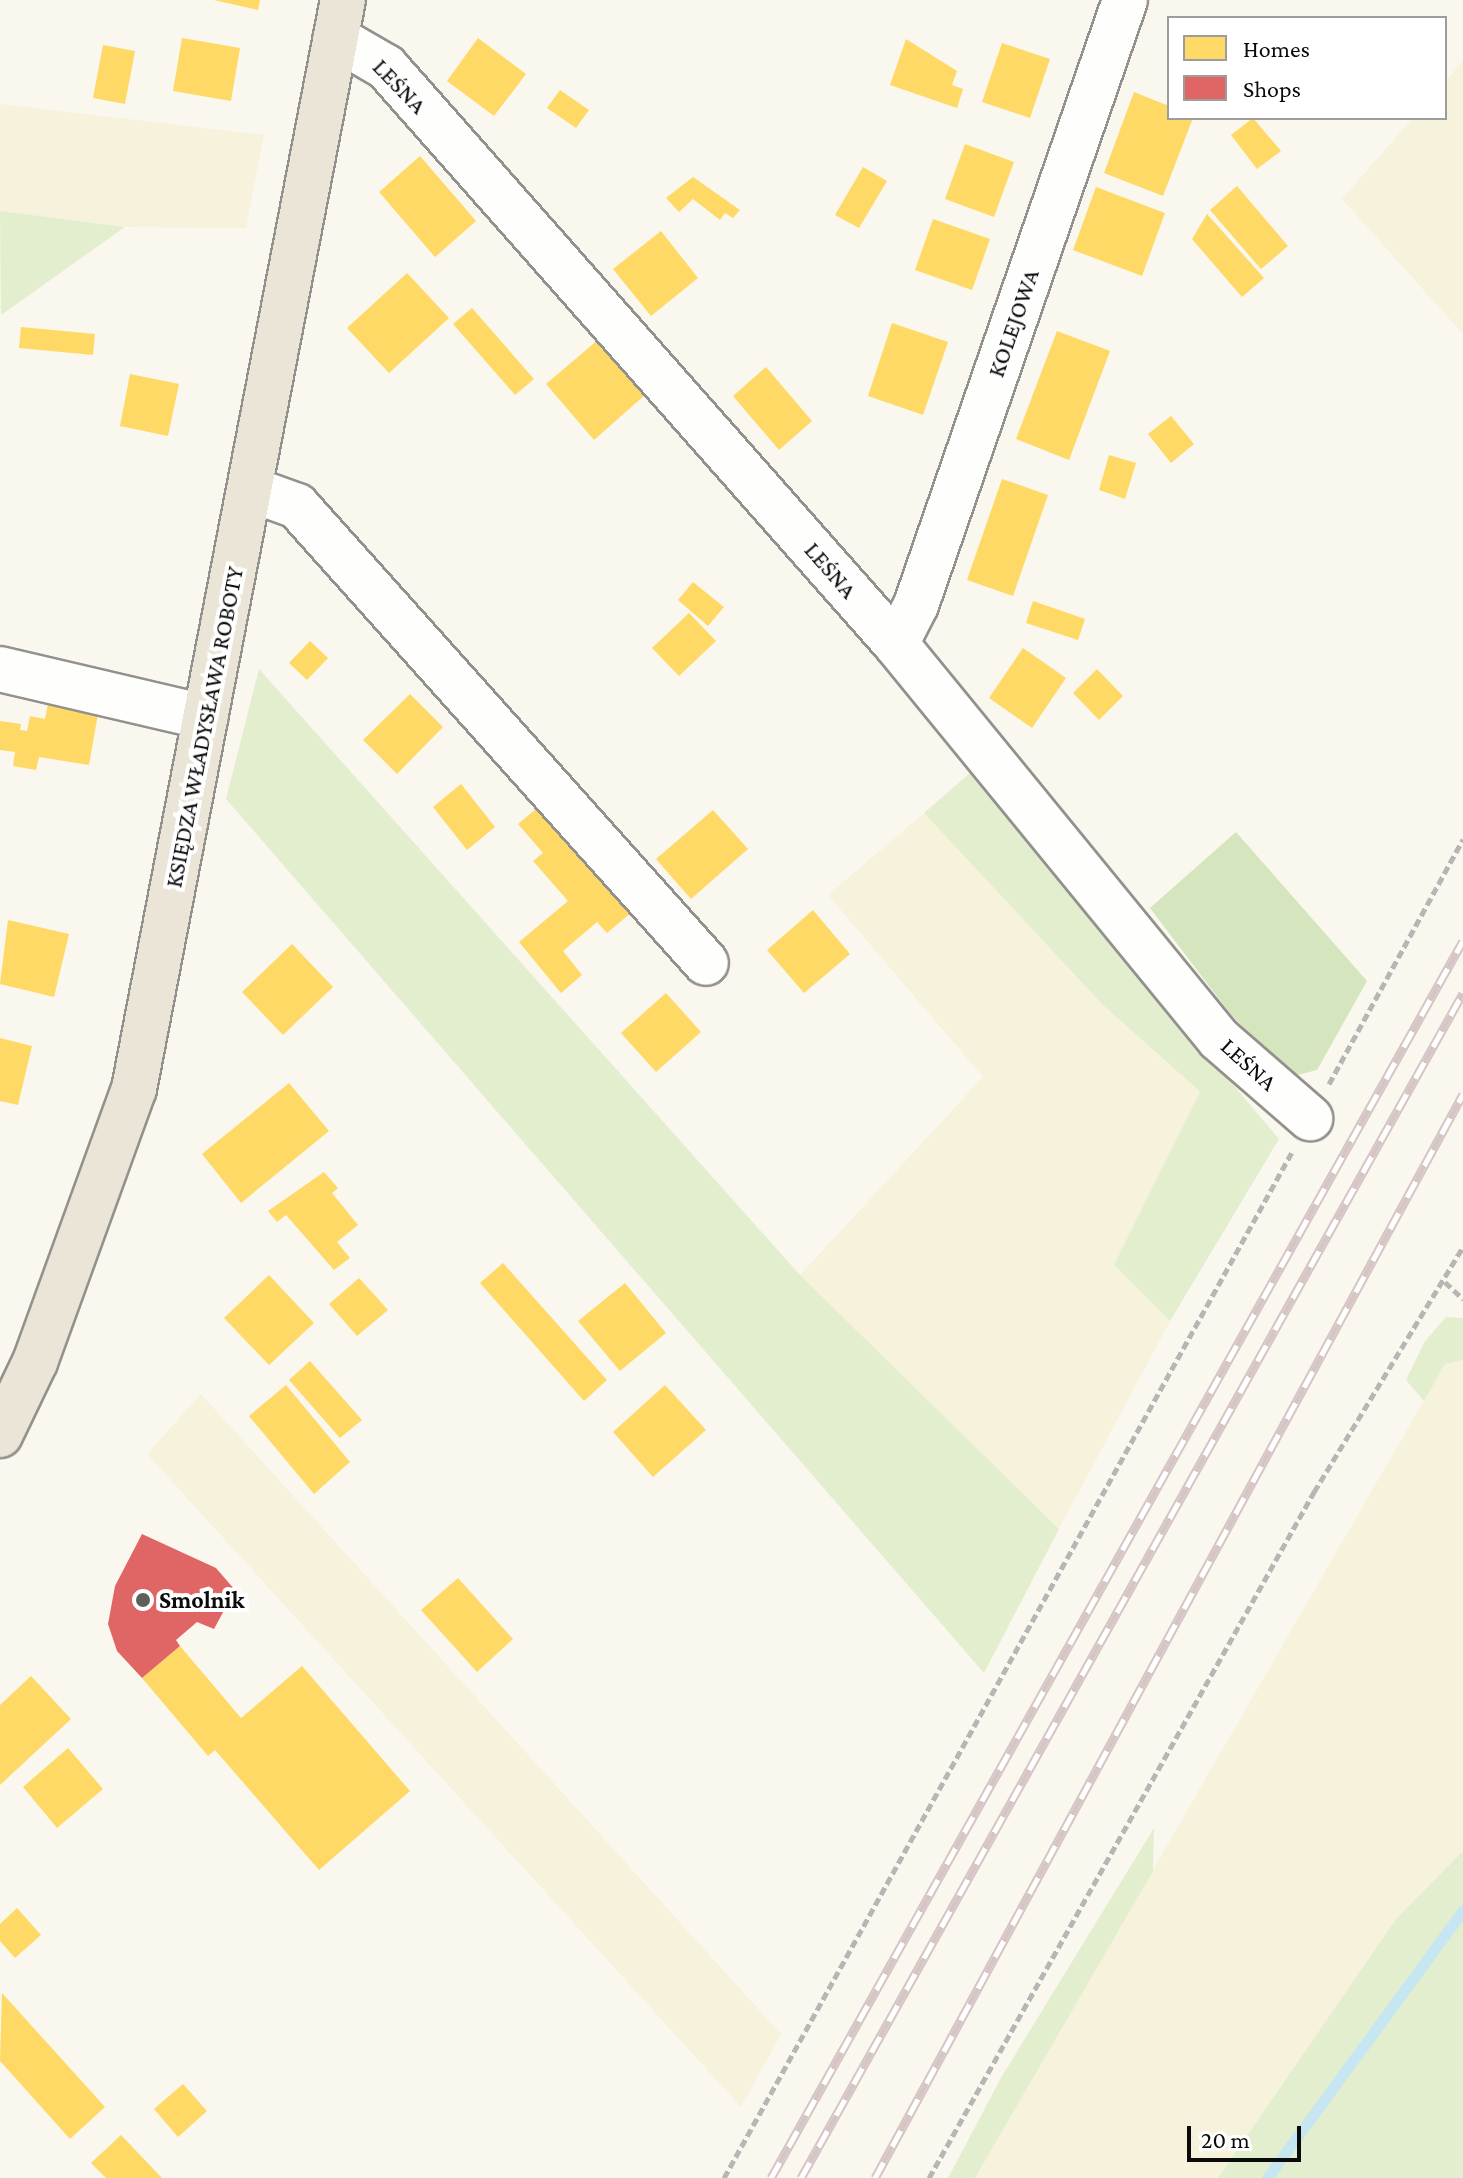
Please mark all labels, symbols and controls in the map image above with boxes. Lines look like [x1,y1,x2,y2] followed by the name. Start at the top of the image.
[1167,16,1447,120] legend
[1243,35,1310,62] text: Homes
[367,52,433,120] street label: LEŚNA
[1243,75,1301,102] text: Shops
[981,265,1045,381] street label: KOLEJOWA
[799,536,863,604] street label: LEŚNA
[159,564,249,890] street label: KSIĘDZA WŁADYSŁAWA ROBOTY
[1215,1031,1283,1097] street label: LEŚNA
[159,1586,245,1614] place label: Smolnik
[134,1591,152,1609] marker: Smolnik
[1191,2110,1305,2160] scale bar
[1201,2126,1250,2153] text: 20 m

